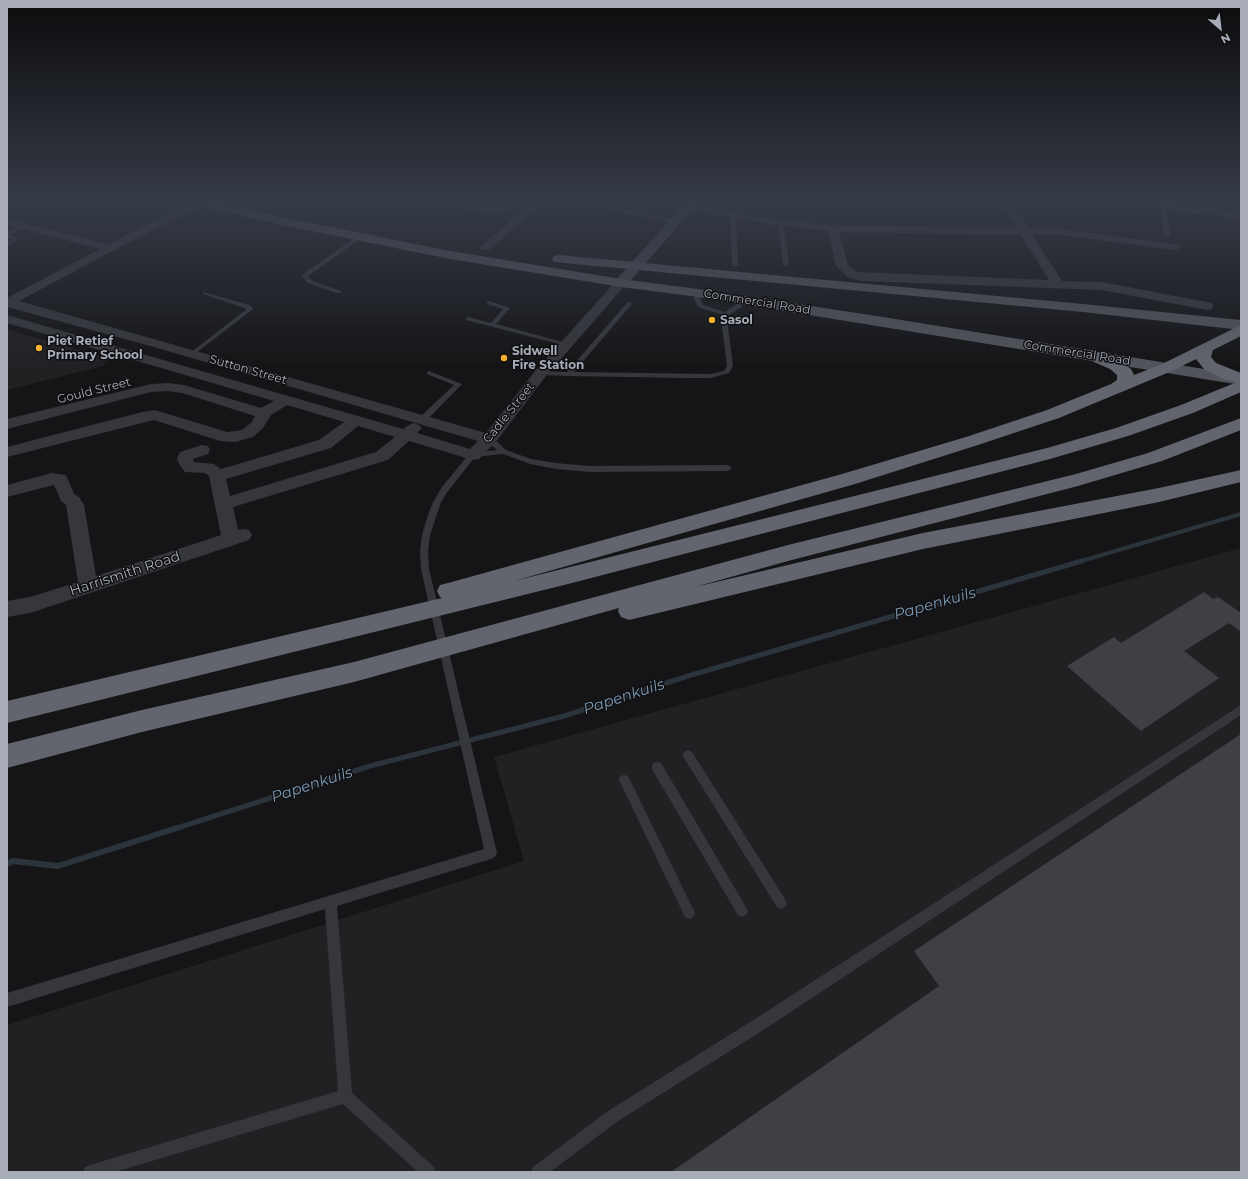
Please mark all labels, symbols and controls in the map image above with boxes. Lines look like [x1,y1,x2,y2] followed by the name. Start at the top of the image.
[1200,8,1240,48] north arrow
[1218,30,1233,47] text: N
[703,286,811,318] street label: Commercial Road
[720,313,753,327] place label: Sasol
[707,315,717,325] marker: Sasol
[47,334,143,362] place label: Piet Retief Primary School
[1023,337,1131,369] street label: Commercial Road
[34,343,44,353] marker: Piet Retief Primary School
[512,344,584,372] place label: Sidwell Fire Station
[208,352,288,388] street label: Sutton Street
[499,353,509,363] marker: Sidwell Fire Station
[56,375,132,407] street label: Gould Street
[480,380,538,446] street label: Cadle Street
[68,548,182,600] street label: Harrismith Road
[892,584,978,624] water label: Papenkuils
[581,675,667,719] water label: Papenkuils
[269,763,355,807] water label: Papenkuils

